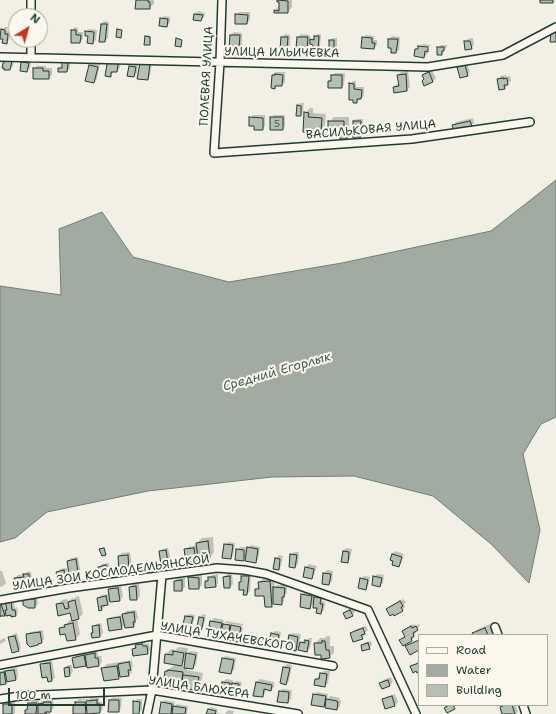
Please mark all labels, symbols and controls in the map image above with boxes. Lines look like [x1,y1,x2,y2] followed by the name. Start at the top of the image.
[8,8,48,48] north arrow
[27,10,43,27] text: N
[197,26,217,126] street label: ПОЛЕВАЯ УЛИЦА
[224,45,340,61] street label: УЛИЦА ИЛЬИЧЕВКА
[305,117,437,143] street label: ВАСИЛЬКОВАЯ УЛИЦА
[274,118,280,130] house number: 5
[221,349,333,395] water label: Средний Егорлык
[11,552,211,594] street label: УЛИЦА ЗОИ КОСМОДЕМЬЯНСКОЙ
[159,619,295,655] street label: УЛИЦА ТУХАЧЕВСКОГО
[418,634,548,706] legend
[456,642,486,658] text: Road
[456,662,491,678] text: Water
[148,674,250,702] street label: УЛИЦА БЛЮХЕРА
[10,680,107,706] scale bar
[456,682,502,698] text: Building
[15,687,51,703] text: 100 m

